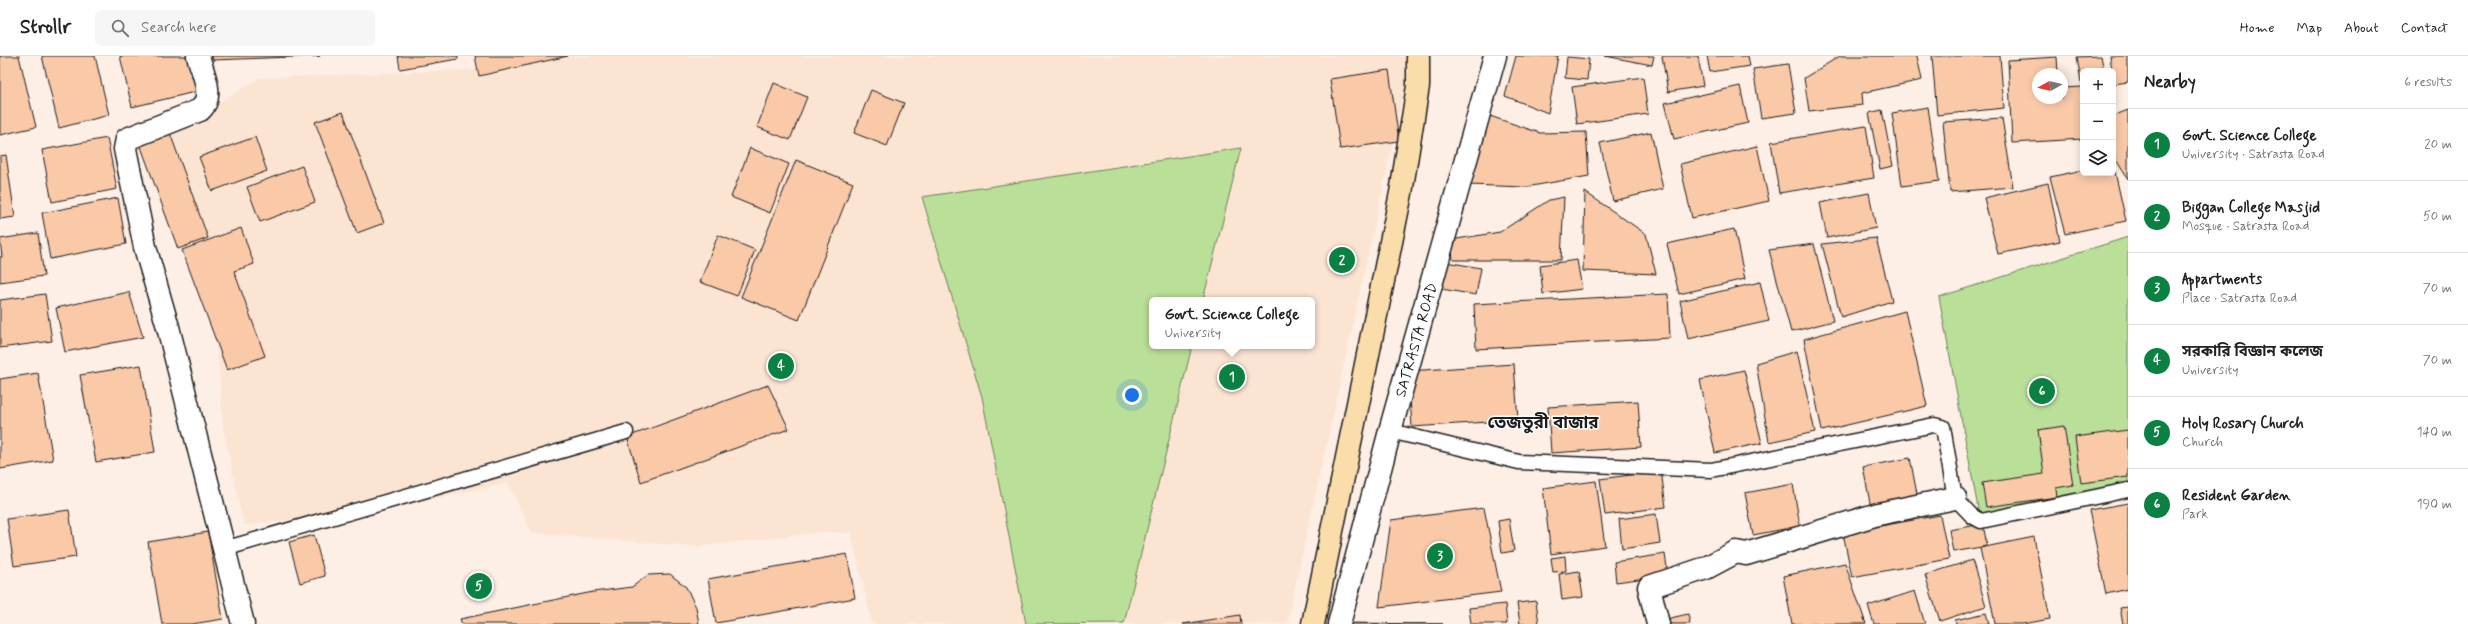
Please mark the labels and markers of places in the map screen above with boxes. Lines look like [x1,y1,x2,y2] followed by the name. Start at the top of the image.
[1329,245,1355,275] pin: 2
[768,351,794,381] pin: 4
[1219,362,1245,392] pin: 1
[2029,376,2055,406] pin: 6
[1427,541,1453,571] pin: 3
[466,571,492,601] pin: 5

